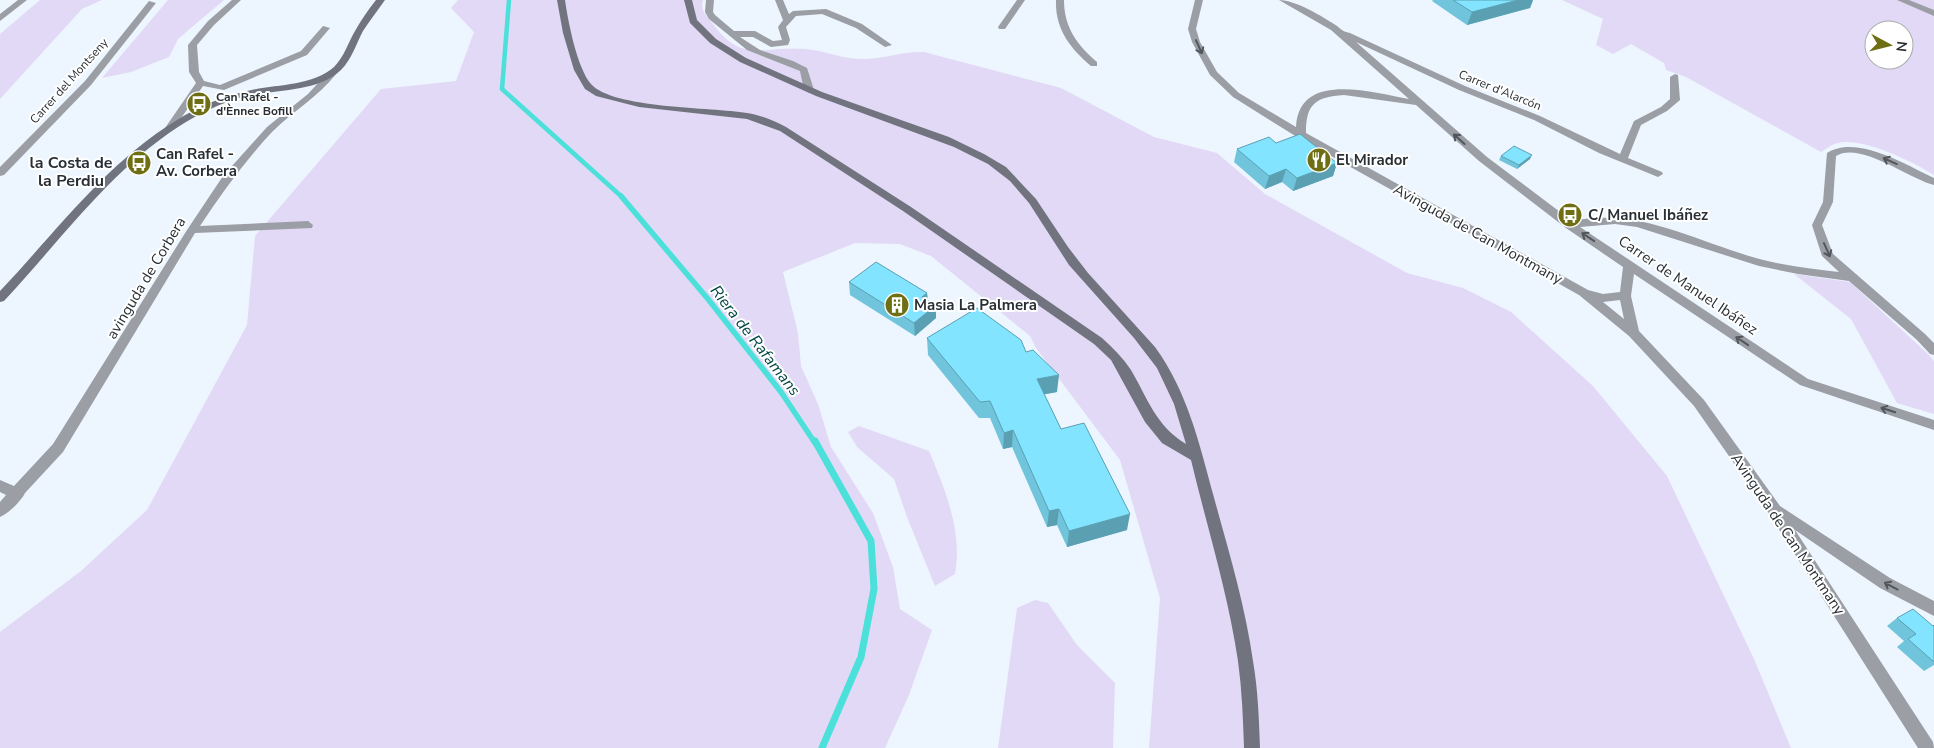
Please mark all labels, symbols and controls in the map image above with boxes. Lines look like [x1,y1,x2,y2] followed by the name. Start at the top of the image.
[1864,20,1914,70] north arrow
[26,34,112,127] street label: Carrer del Montseny
[1194,39,1204,54] one-way arrow
[1891,40,1911,53] text: N
[1456,66,1544,114] street label: Carrer d'Alarcón
[216,89,293,119] place label: Can Rafel - d'Ènnec Bofill
[186,91,212,117] bus stop icon: Can Rafel - d'Ènnec Bofill
[1453,133,1466,144] one-way arrow
[156,144,237,181] place label: Can Rafel - Av. Corbera
[1306,147,1332,173] restaurant icon: El Mirador
[126,150,152,176] bus stop icon: Can Rafel - Av. Corbera
[1336,150,1408,170] place label: El Mirador
[30,152,113,192] district label: la Costa de la Perdiu
[1883,155,1898,165] one-way arrow
[1390,179,1566,289] street label: Avinguda de Can Montmany
[1557,202,1583,228] bus stop icon: C/ Manuel Ibáñez
[1588,205,1708,225] place label: C/ Manuel Ibáñez
[102,213,190,343] street label: avinguda de Corbera
[1614,231,1762,339] street label: Carrer de Manuel Ibáñez
[1582,232,1596,242] one-way arrow
[1822,242,1832,257] one-way arrow
[705,281,806,401] water label: Riera de Rafamans
[884,292,910,318] building icon: Masia La Palmera
[914,295,1037,315] place label: Masia La Palmera
[1735,336,1749,347] one-way arrow
[1880,405,1896,414] one-way arrow
[1726,449,1850,619] street label: Avinguda de Can Montmany
[1884,581,1899,590] one-way arrow

